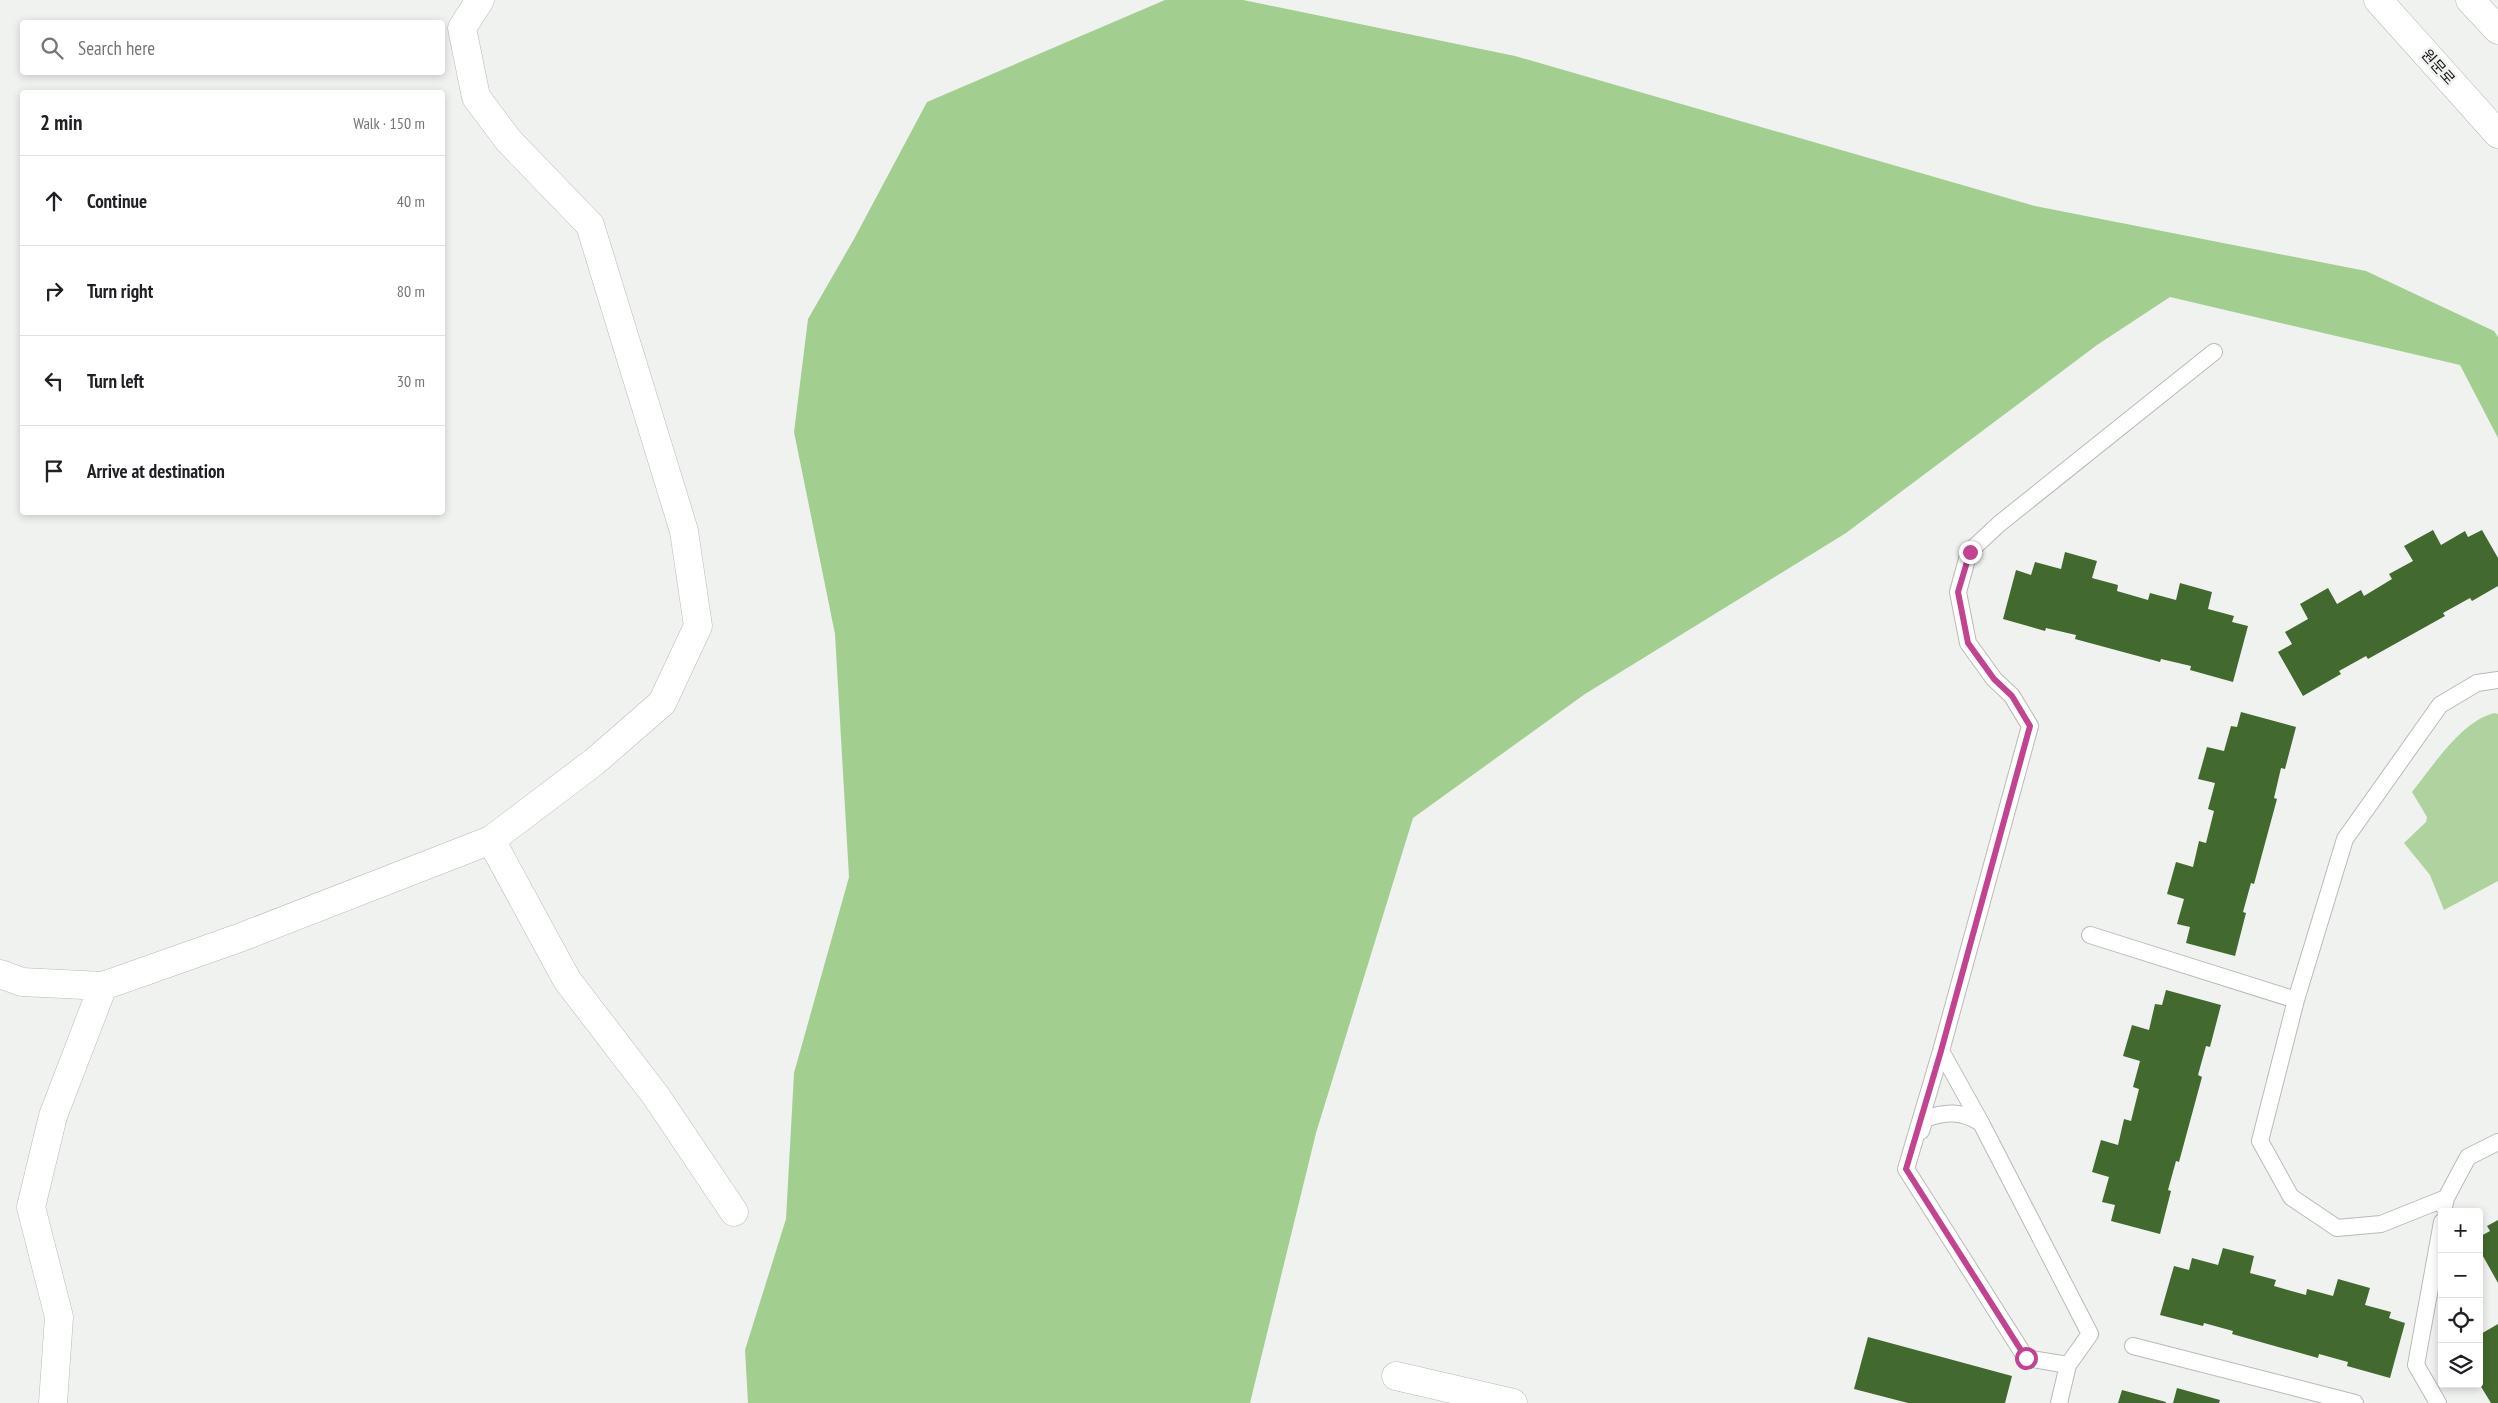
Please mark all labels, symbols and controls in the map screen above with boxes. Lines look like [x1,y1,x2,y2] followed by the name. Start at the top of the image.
[20,20,445,75] search box
[38,34,66,62] icon: search
[78,36,155,60] text: Search here
[2417,45,2459,88] street label: 원문로
[40,109,82,136] text: 2 min
[353,113,425,133] text: Walk · 150 m
[40,187,68,215] icon: ahead
[87,189,147,213] text: Continue
[397,191,425,211] text: 40 m
[40,277,68,305] icon: right
[87,279,153,303] text: Turn right
[397,281,425,301] text: 80 m
[40,367,68,395] icon: left
[87,369,144,393] text: Turn left
[397,371,425,391] text: 30 m
[40,457,68,485] icon: arrive
[87,459,225,483] text: Arrive at destination
[1959,541,1982,564] route end
[2438,1208,2483,1388] map controls
[2438,1208,2483,1253] button: +
[2438,1253,2483,1298] button: −
[2438,1298,2483,1343] button: locate
[2438,1343,2483,1388] button: layers
[2015,1347,2038,1370] route start

